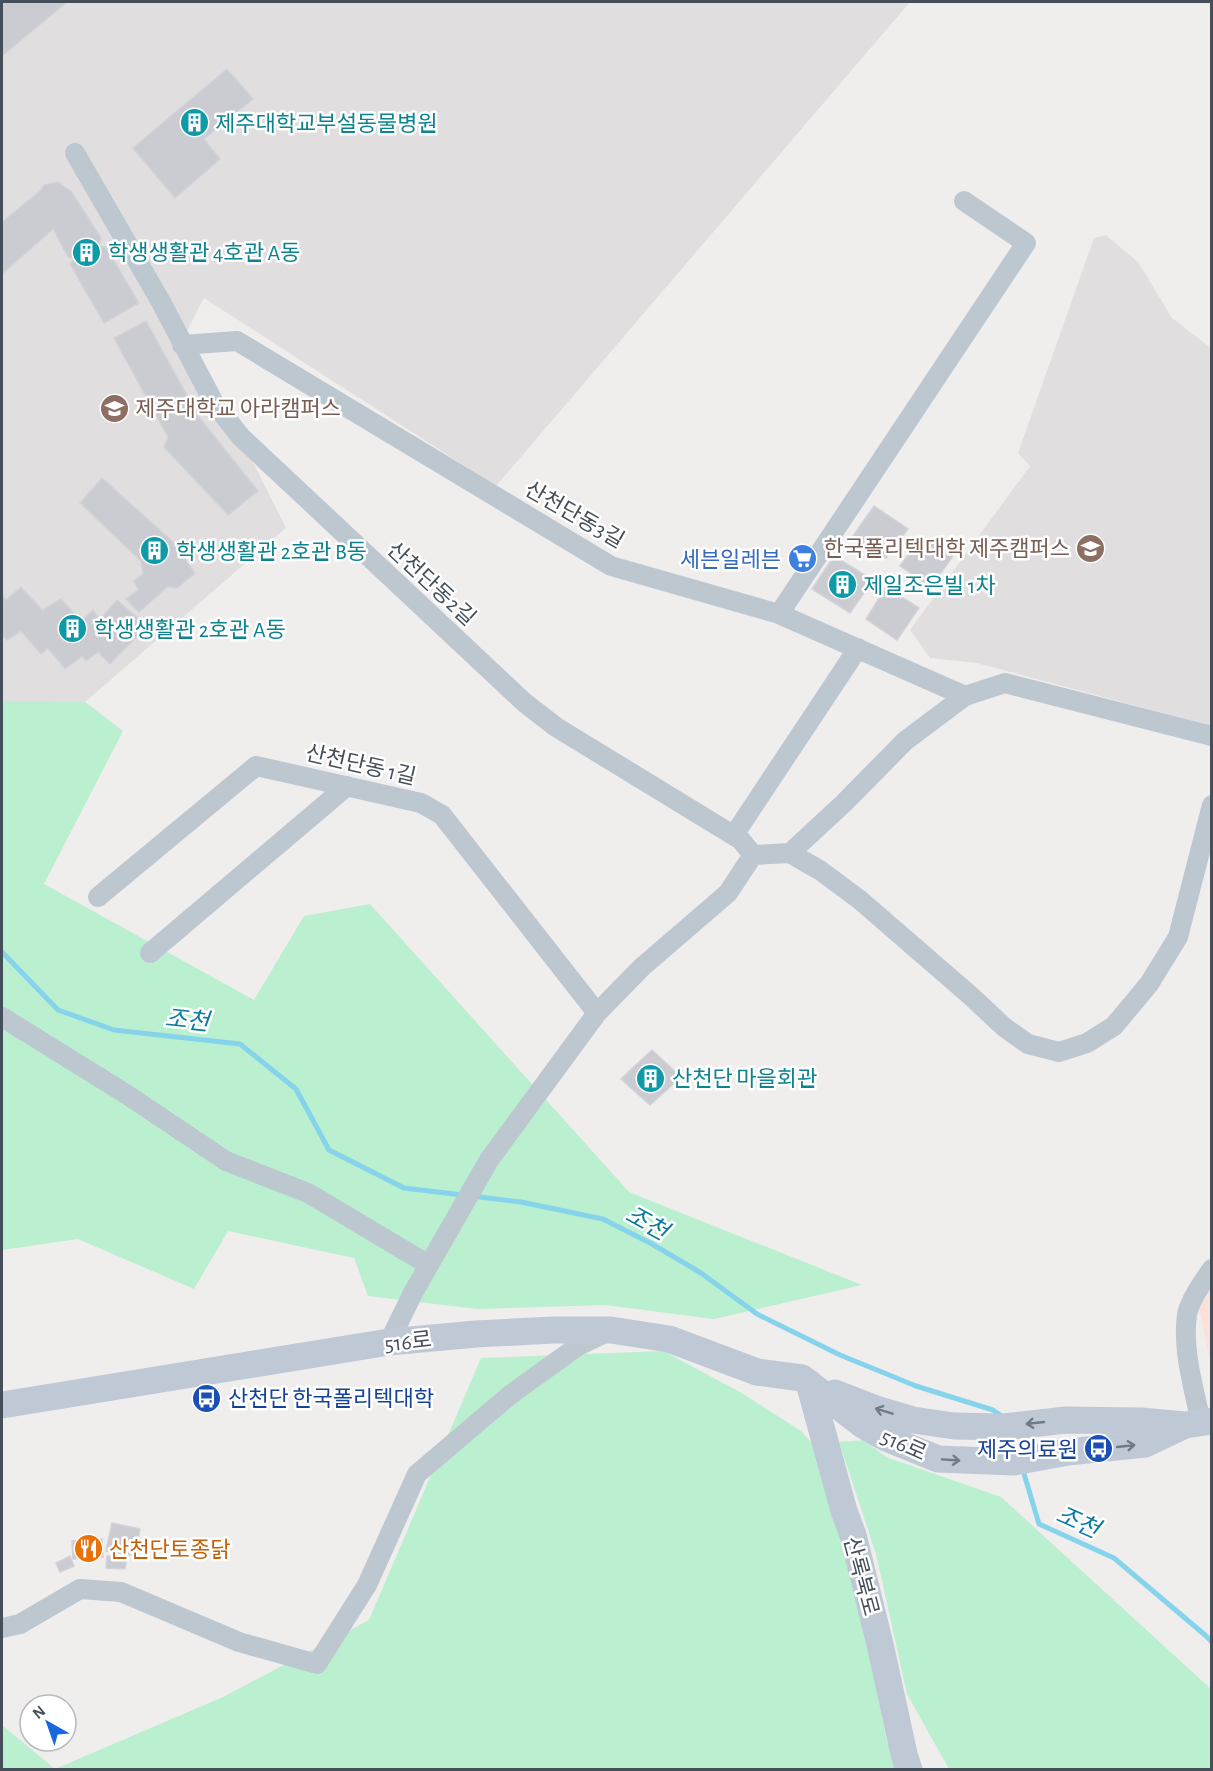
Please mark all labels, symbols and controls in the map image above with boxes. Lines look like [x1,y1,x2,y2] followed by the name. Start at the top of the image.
[178,107,210,139] building icon: 제주대학교부설동물병원
[215,112,438,135] place label: 제주대학교부설동물병원
[71,236,103,268] building icon: 학생생활관 4호관 A동
[108,241,300,264] place label: 학생생활관 4호관 A동
[98,392,130,424] school or university icon: 제주대학교 아라캠퍼스
[135,397,341,420] place label: 제주대학교 아라캠퍼스
[521,477,628,552] street label: 산천단동3길
[1075,532,1107,564] school or university icon: 한국폴리텍대학 제주캠퍼스
[139,535,171,567] building icon: 학생생활관 2호관 B동
[383,537,480,630] street label: 산천단동2길
[823,537,1070,560] place label: 한국폴리텍대학 제주캠퍼스
[176,540,367,563] place label: 학생생활관 2호관 B동
[786,543,818,575] supermarket icon: 세븐일레븐
[680,548,781,571] place label: 세븐일레븐
[826,569,858,601] building icon: 제일조은빌 1차
[863,574,996,597] place label: 제일조은빌 1차
[57,613,89,645] building icon: 학생생활관 2호관 A동
[94,618,286,641] place label: 학생생활관 2호관 A동
[304,741,418,788] street label: 산천단동 1길
[164,1006,213,1036] water label: 조천
[635,1062,667,1094] building icon: 산천단 마을회관
[672,1067,817,1090] place label: 산천단 마을회관
[621,1202,675,1246] water label: 조천
[383,1329,433,1355] street label: 516로
[191,1382,223,1414] bus stop icon: 산천단 한국폴리텍대학
[228,1387,434,1410] place label: 산천단 한국폴리텍대학
[875,1405,894,1416] one-way arrow
[1025,1418,1045,1429] one-way arrow
[877,1425,930,1465] street label: 516로
[1083,1433,1115,1465] bus stop icon: 제주의료원
[977,1438,1078,1461] place label: 제주의료원
[1116,1440,1136,1451] one-way arrow
[940,1455,960,1466] one-way arrow
[1053,1502,1106,1544] water label: 조천
[72,1533,104,1565] restaurant icon: 산천단토종닭
[840,1534,883,1618] street label: 산록북로
[109,1538,230,1561] place label: 산천단토종닭
[18,1693,78,1753] north arrow
[30,1703,48,1722] text: N

